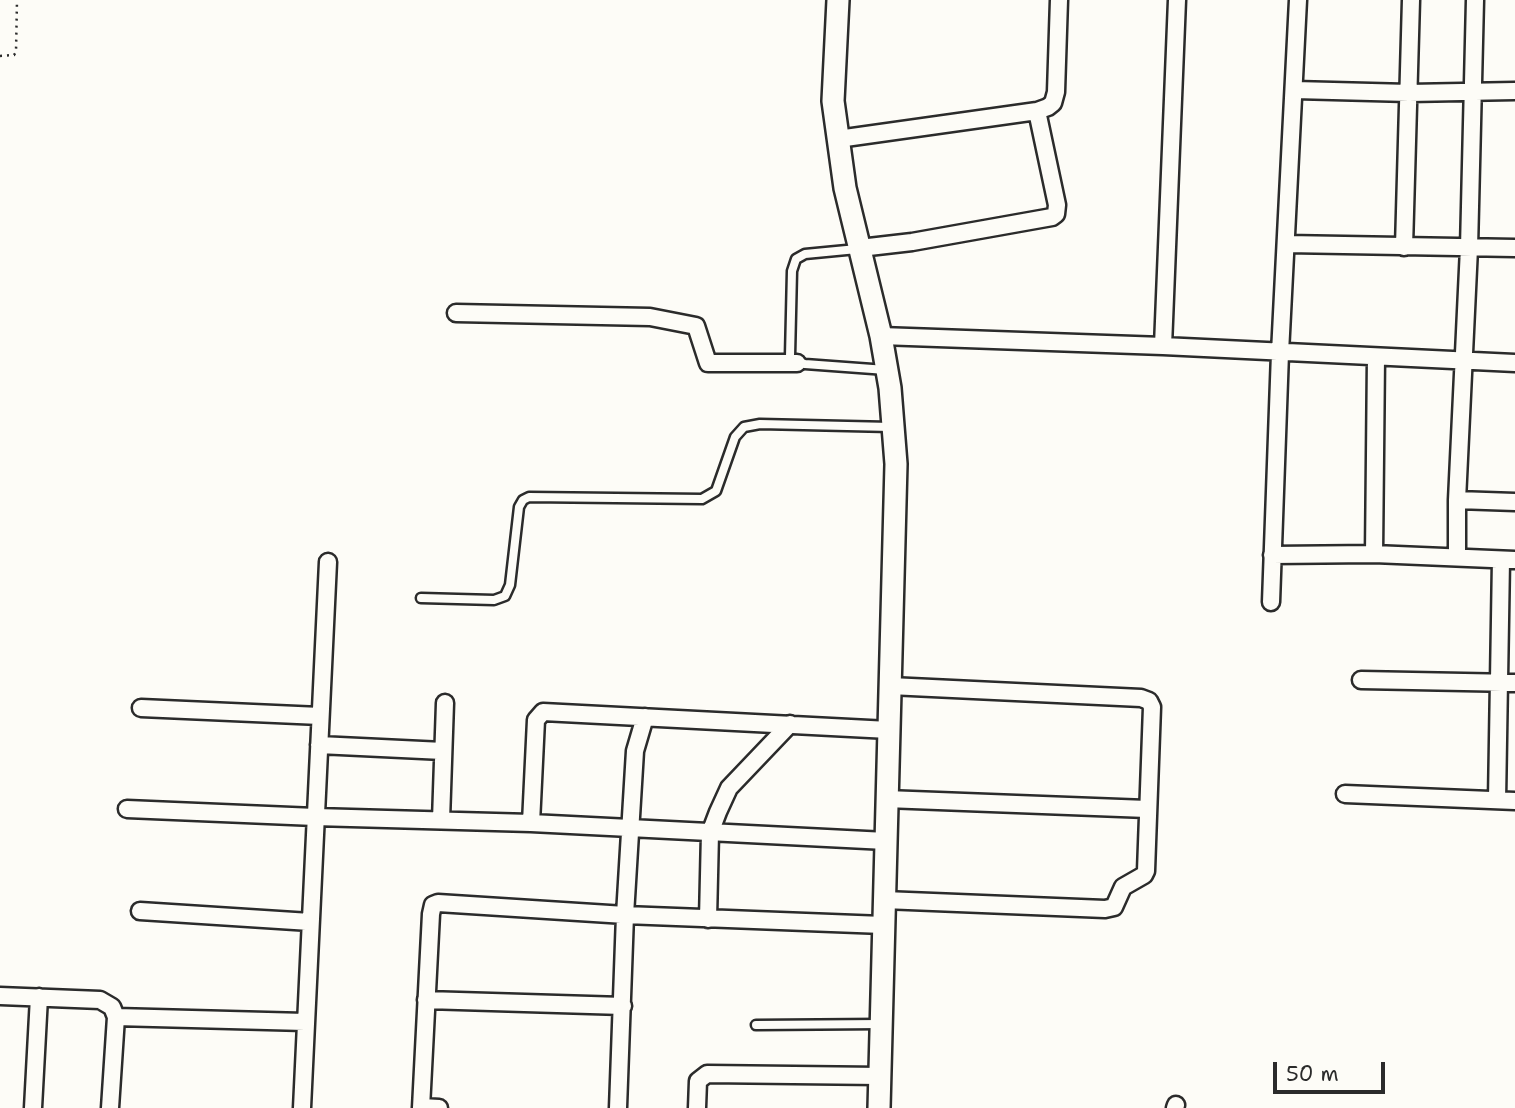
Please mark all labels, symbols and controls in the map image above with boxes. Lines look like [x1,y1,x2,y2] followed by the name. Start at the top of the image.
[1277,1048,1389,1092] scale bar
[1286,1060,1339,1088] text: 50 m

